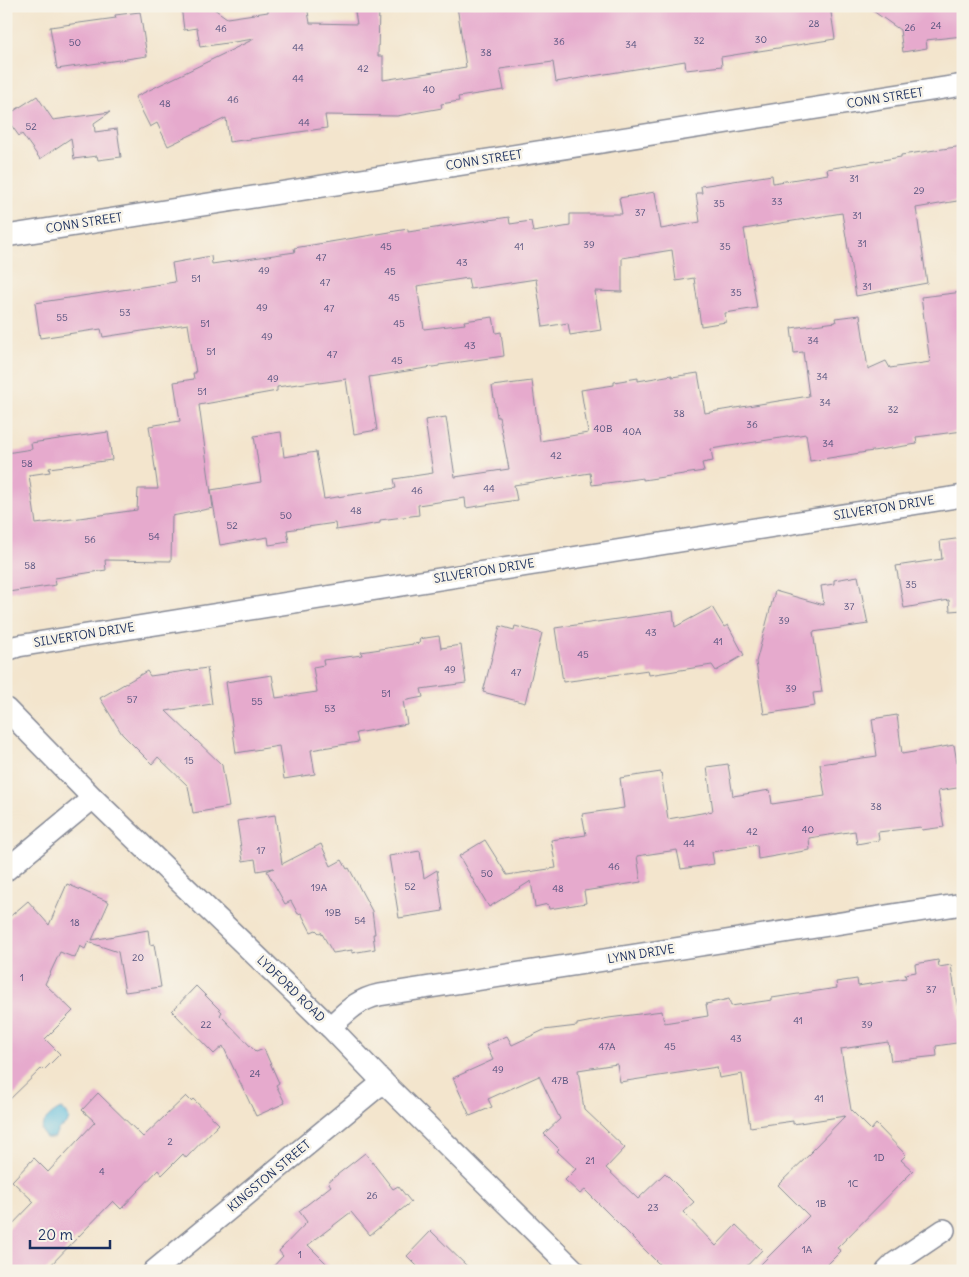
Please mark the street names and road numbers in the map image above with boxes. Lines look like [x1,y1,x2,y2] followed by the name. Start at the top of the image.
[846,84,924,111] street label: CONN STREET
[445,146,523,173] street label: CONN STREET
[45,209,123,236] street label: CONN STREET
[833,492,935,523] street label: SILVERTON DRIVE
[433,555,535,586] street label: SILVERTON DRIVE
[33,619,135,650] street label: SILVERTON DRIVE
[606,941,675,966] street label: LYNN DRIVE
[254,952,328,1025] street label: LYDFORD ROAD
[224,1137,313,1215] street label: KINGSTON STREET

